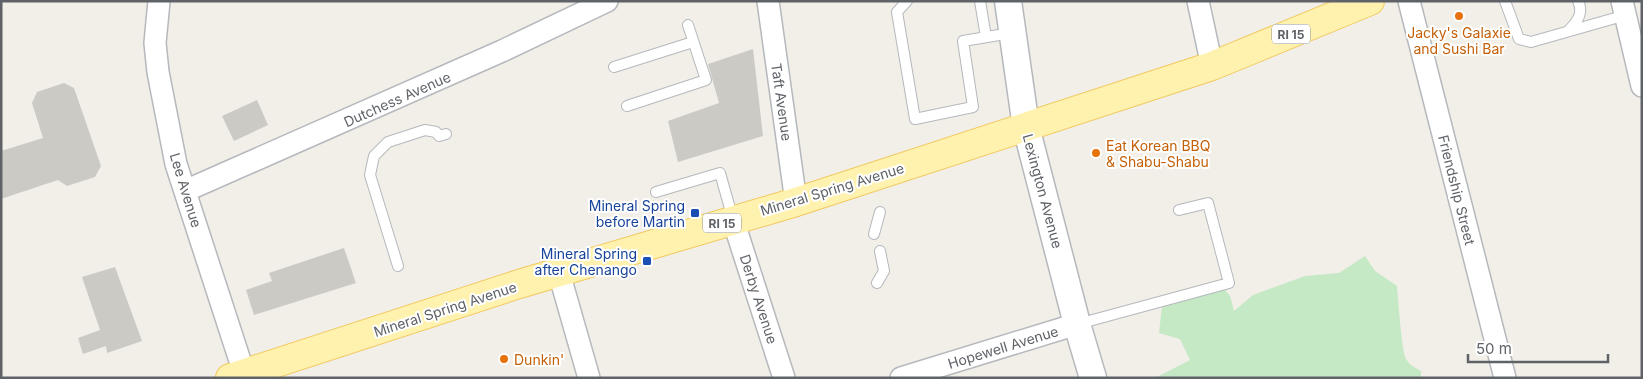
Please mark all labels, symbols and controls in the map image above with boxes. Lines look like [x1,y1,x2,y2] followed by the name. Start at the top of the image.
[1453,10,1465,22] marker: Jacky's Galaxie and Sushi Bar
[1272,24,1310,44] road number: RI 15
[1407,24,1511,57] place label: Jacky's Galaxie and Sushi Bar
[768,62,796,142] street label: Taft Avenue
[341,68,453,130] street label: Dutchess Avenue
[1020,132,1066,250] street label: Lexington Avenue
[1435,133,1479,247] street label: Friendship Street
[1106,137,1210,170] place label: Eat Korean BBQ & Shabu-Shabu
[1090,147,1102,159] marker: Eat Korean BBQ & Shabu-Shabu
[167,151,205,229] street label: Lee Avenue
[758,159,906,219] street label: Mineral Spring Avenue
[589,197,685,230] place label: Mineral Spring before Martin
[689,207,701,219] marker: Mineral Spring before Martin
[703,214,741,232] road number: RI 15
[535,245,637,278] place label: Mineral Spring after Chenango
[737,252,781,346] street label: Derby Avenue
[641,255,653,267] marker: Mineral Spring after Chenango
[371,278,519,340] street label: Mineral Spring Avenue
[946,322,1060,372] street label: Hopewell Avenue
[1468,332,1608,364] scale bar
[1476,339,1512,358] text: 50 m
[514,351,564,368] place label: Dunkin'
[498,353,510,365] marker: Dunkin'

